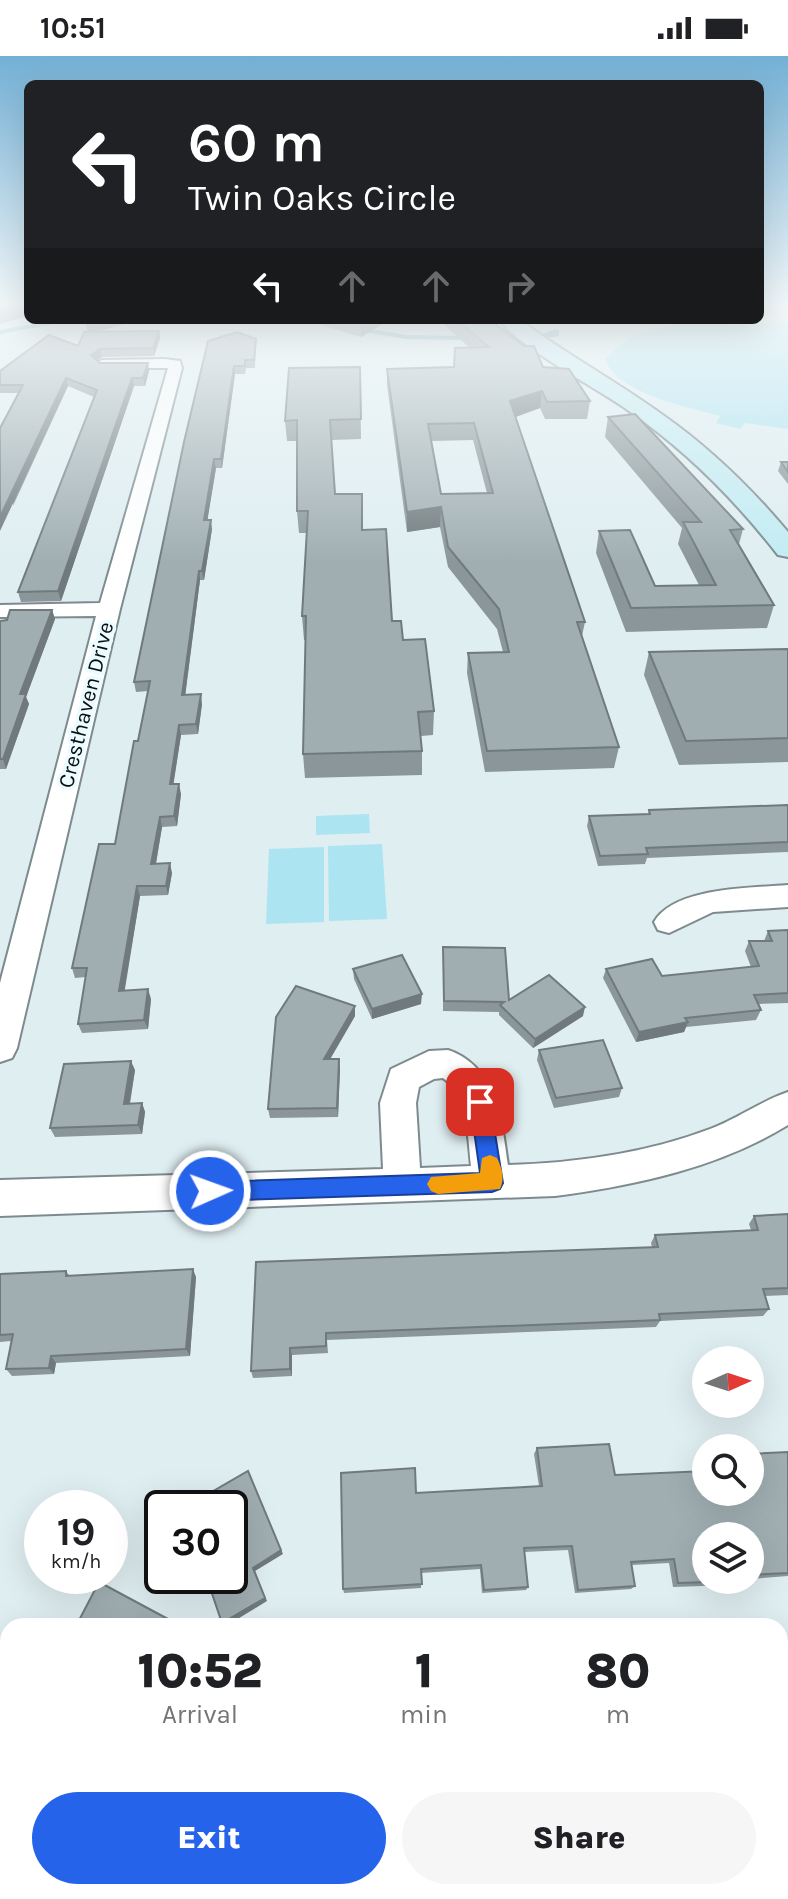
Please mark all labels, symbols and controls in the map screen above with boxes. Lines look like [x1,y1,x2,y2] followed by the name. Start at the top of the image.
[40,10,106,46] text: 10:51
[188,110,325,175] text: 60 m
[56,112,160,216] icon: left
[188,177,456,219] text: Twin Oaks Circle
[246,264,290,308] icon: left
[330,264,374,308] icon: ahead
[414,264,458,308] icon: ahead
[498,264,542,308] icon: right
[53,619,119,791] street label: Cresthaven Drive
[446,1068,514,1136] pin
[458,1080,502,1124] icon: arrive
[168,1149,252,1233] position arrow
[692,1346,764,1418] north arrow
[692,1346,764,1594] map controls
[692,1434,764,1506] button: search
[144,1490,248,1594] speed limit sign: 30
[57,1508,95,1555] text: 19
[692,1522,764,1594] button: layers
[51,1550,101,1573] text: km/h
[138,1643,262,1699] text: 10:52
[415,1643,433,1699] text: 1
[585,1643,650,1699] text: 80
[162,1699,238,1730] text: Arrival
[400,1699,448,1730] text: min
[606,1699,630,1730] text: m
[32,1792,386,1884] button: Exit
[402,1792,756,1884] button: Share

